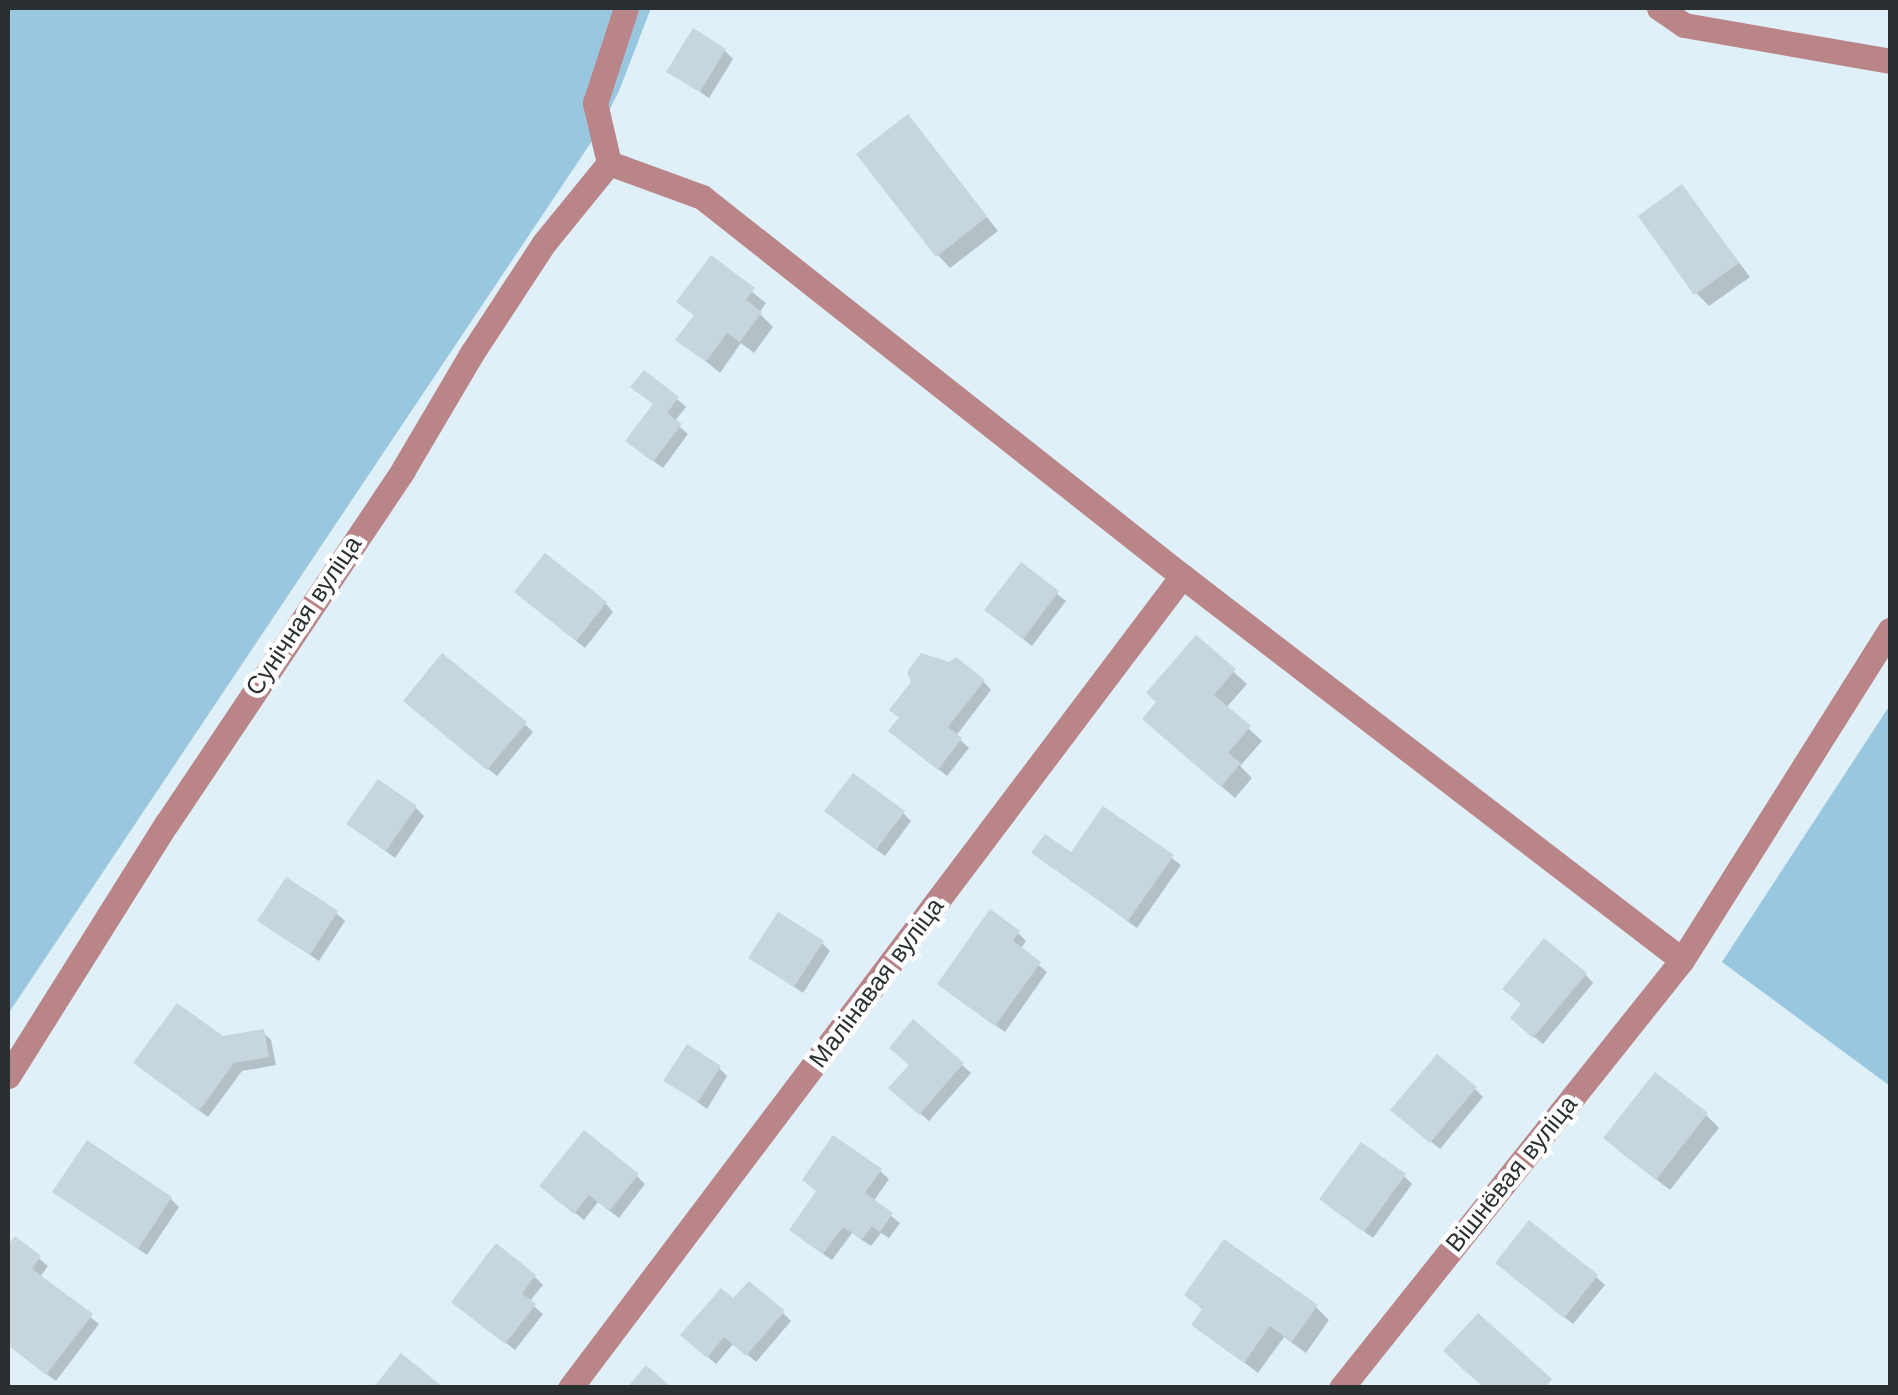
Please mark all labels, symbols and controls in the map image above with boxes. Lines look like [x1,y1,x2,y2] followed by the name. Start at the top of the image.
[240,531,368,701] street label: Сунічная вуліца
[803,892,951,1074] street label: Малінавая вуліца
[1440,1090,1584,1258] street label: Вішнёвая вуліца

